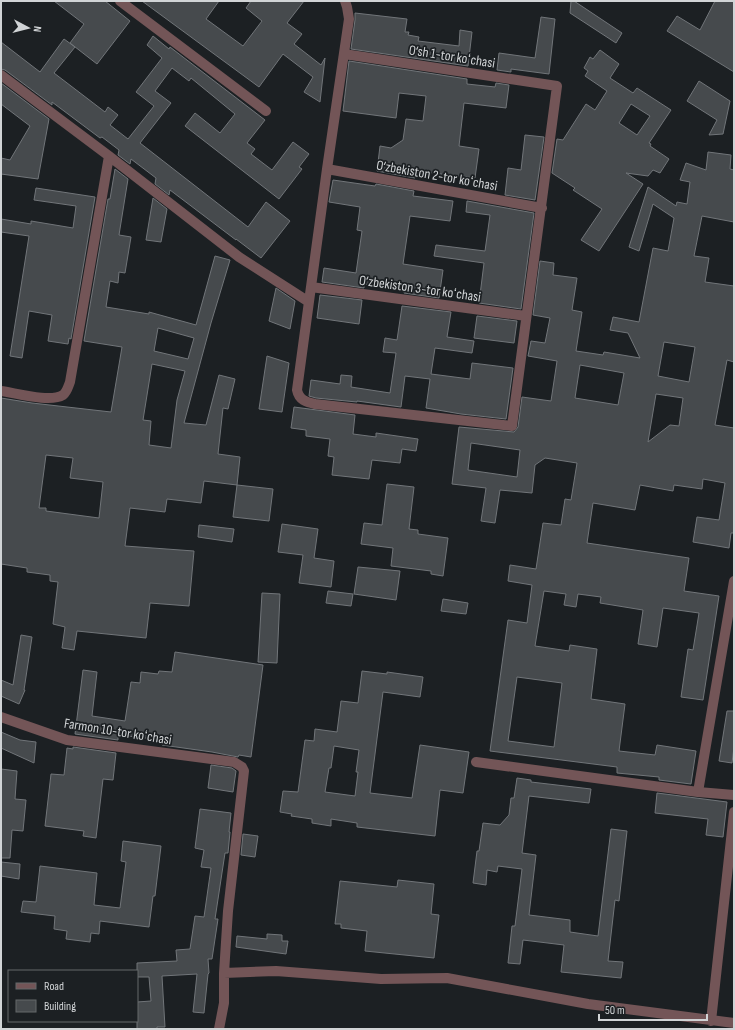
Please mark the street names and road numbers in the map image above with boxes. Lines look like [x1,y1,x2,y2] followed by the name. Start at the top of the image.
[408,41,496,72] street label: O‘sh 1-tor koʻchasi
[375,156,499,195] street label: O‘zbekiston 2-tor koʻchasi
[358,272,482,305] street label: O‘zbekiston 3-tor koʻchasi
[63,715,173,748] street label: Farmon 10-tor koʻchasi

